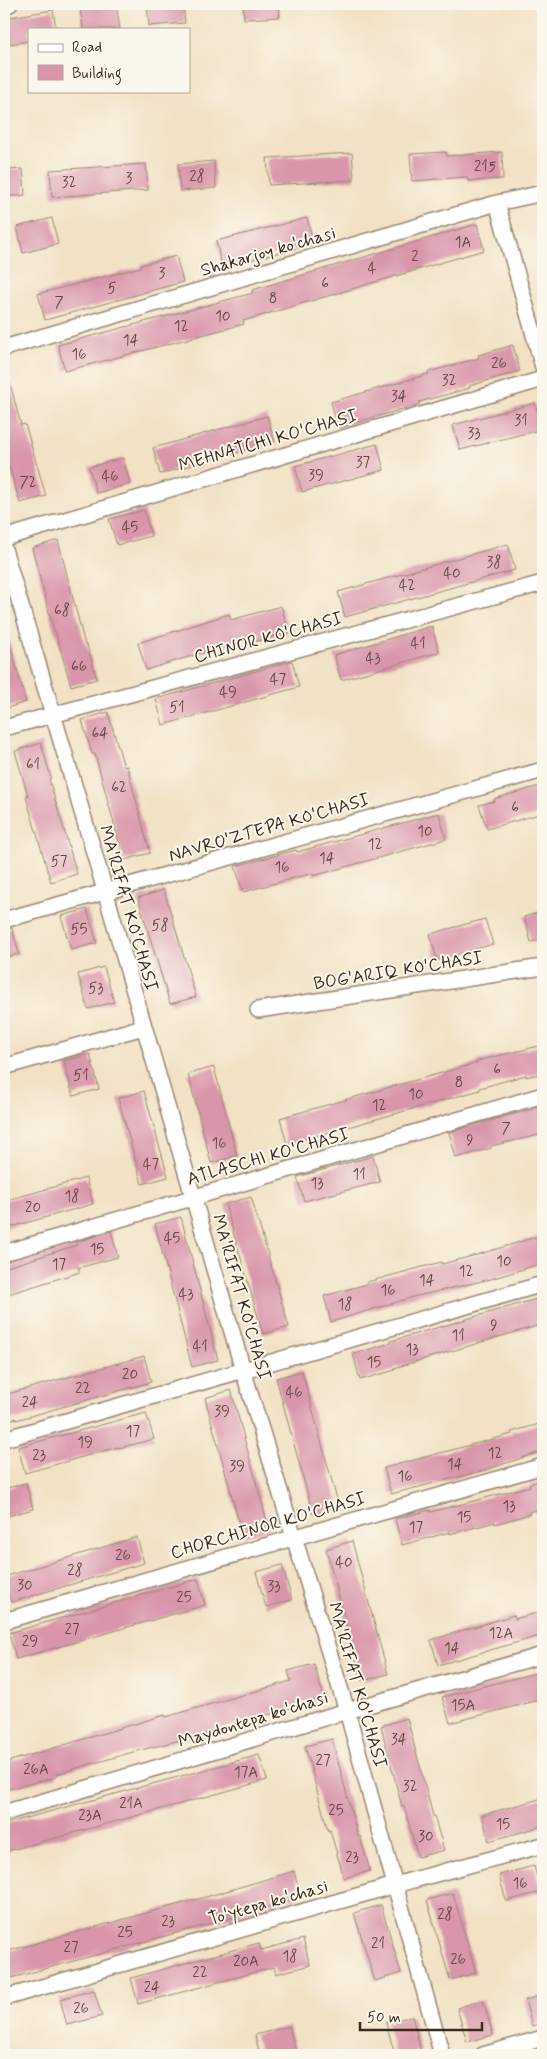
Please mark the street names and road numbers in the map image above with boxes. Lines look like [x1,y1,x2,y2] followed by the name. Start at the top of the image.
[198,221,339,283] street label: Shakarjoy ko'chasi
[176,404,361,478] street label: MEHNATCHI KO'CHASI
[191,607,345,669] street label: CHINOR KO'CHASI
[166,788,373,868] street label: NAVRO'ZTEPA KO'CHASI
[93,822,163,994] street label: MA'RIFAT KO'CHASI
[312,946,485,996] street label: BOG'ARIQ KO'CHASI
[184,1122,352,1192] street label: ATLASCHI KO'CHASI
[206,1211,276,1383] street label: MA'RIFAT KO'CHASI
[168,1487,369,1565] street label: CHORCHINOR KO'CHASI
[322,1599,392,1771] street label: MA'RIFAT KO'CHASI
[175,1686,331,1754] street label: Maydontepa ko'chasi
[206,1874,331,1932] street label: To'ytepa ko'chasi

